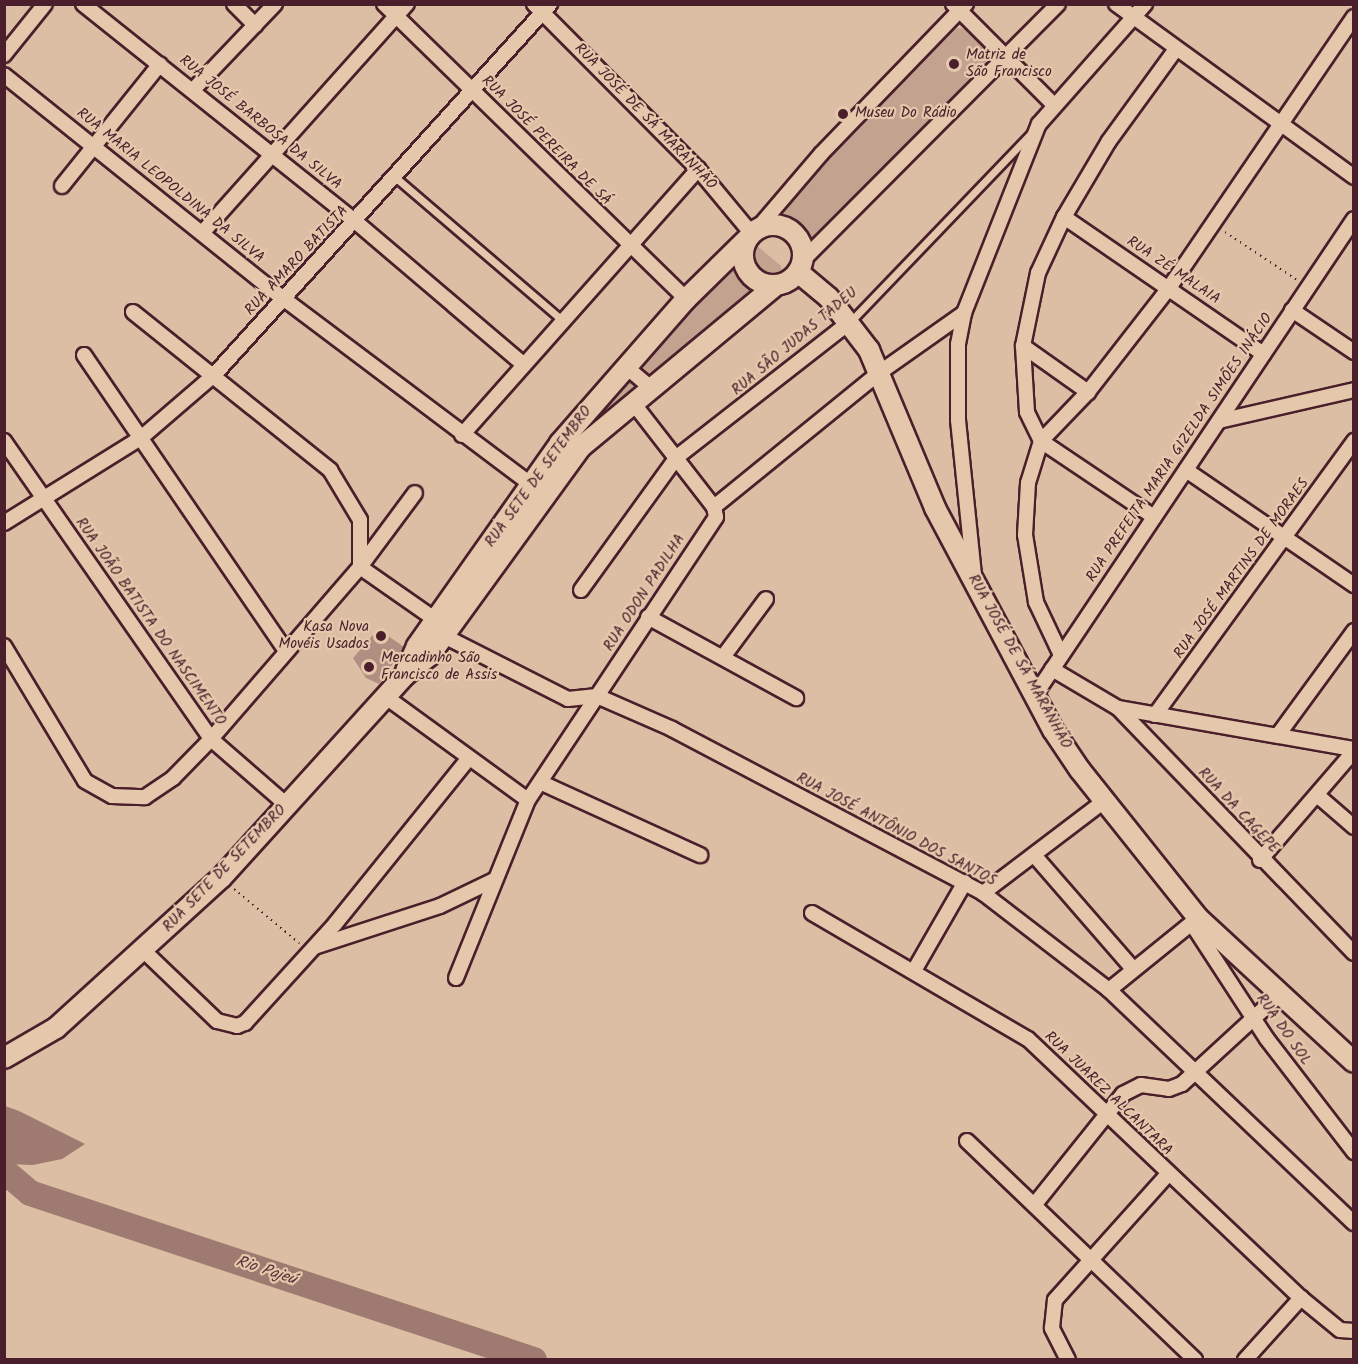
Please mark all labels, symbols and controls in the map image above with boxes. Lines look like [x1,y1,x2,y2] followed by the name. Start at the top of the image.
[570,40,720,194] street label: RUA JOSÉ DE SÁ MARANHÃO
[966,46,1052,81] place label: Matriz de São Francisco
[175,52,345,194] street label: RUA JOSÉ BARBOSA DA SILVA
[947,57,961,71] marker: Matriz de São Francisco
[477,72,615,210] street label: RUA JOSÉ PEREIRA DE SÁ
[72,105,268,267] street label: RUA MARIA LEOPOLDINA DA SILVA
[855,105,957,123] place label: Museu Do Rádio
[836,107,850,121] marker: Museu Do Rádio
[242,202,352,320] street label: RUA AMARO BATISTA
[1123,233,1223,309] street label: RUA ZÉ MALAIA
[729,284,861,400] street label: RUA SÃO JUDAS TADEU
[1083,310,1277,586] street label: RUA PREFEITA MARIA GIZELDA SIMÕES INÁCIO
[482,403,596,551] street label: RUA SETE DE SETEMBRO
[1171,475,1313,663] street label: RUA JOSÉ MARTINS DE MORAES
[71,515,229,729] street label: RUA JOÃO BATISTA DO NASCIMENTO
[600,531,690,655] street label: RUA ODON PADILHA
[963,572,1075,752] street label: RUA JOSÉ DE SÁ MARANHÃO
[278,618,369,653] place label: Kasa Nova Movéis Usados
[374,629,388,643] marker: Kasa Nova Movéis Usados
[381,649,497,684] place label: Mercadinho São Francisco de Assis
[362,660,376,674] marker: Mercadinho São Francisco de Assis
[1194,764,1282,858] street label: RUA DA CAGEPE
[793,770,999,890] street label: RUA JOSÉ ANTÔNIO DOS SANTOS
[160,802,290,936] street label: RUA SETE DE SETEMBRO
[1252,991,1314,1069] street label: RUA DO SOL
[1040,1028,1176,1160] street label: RUA JUAREZ ALCANTARA
[234,1252,298,1290] water label: Rio Pajeú

